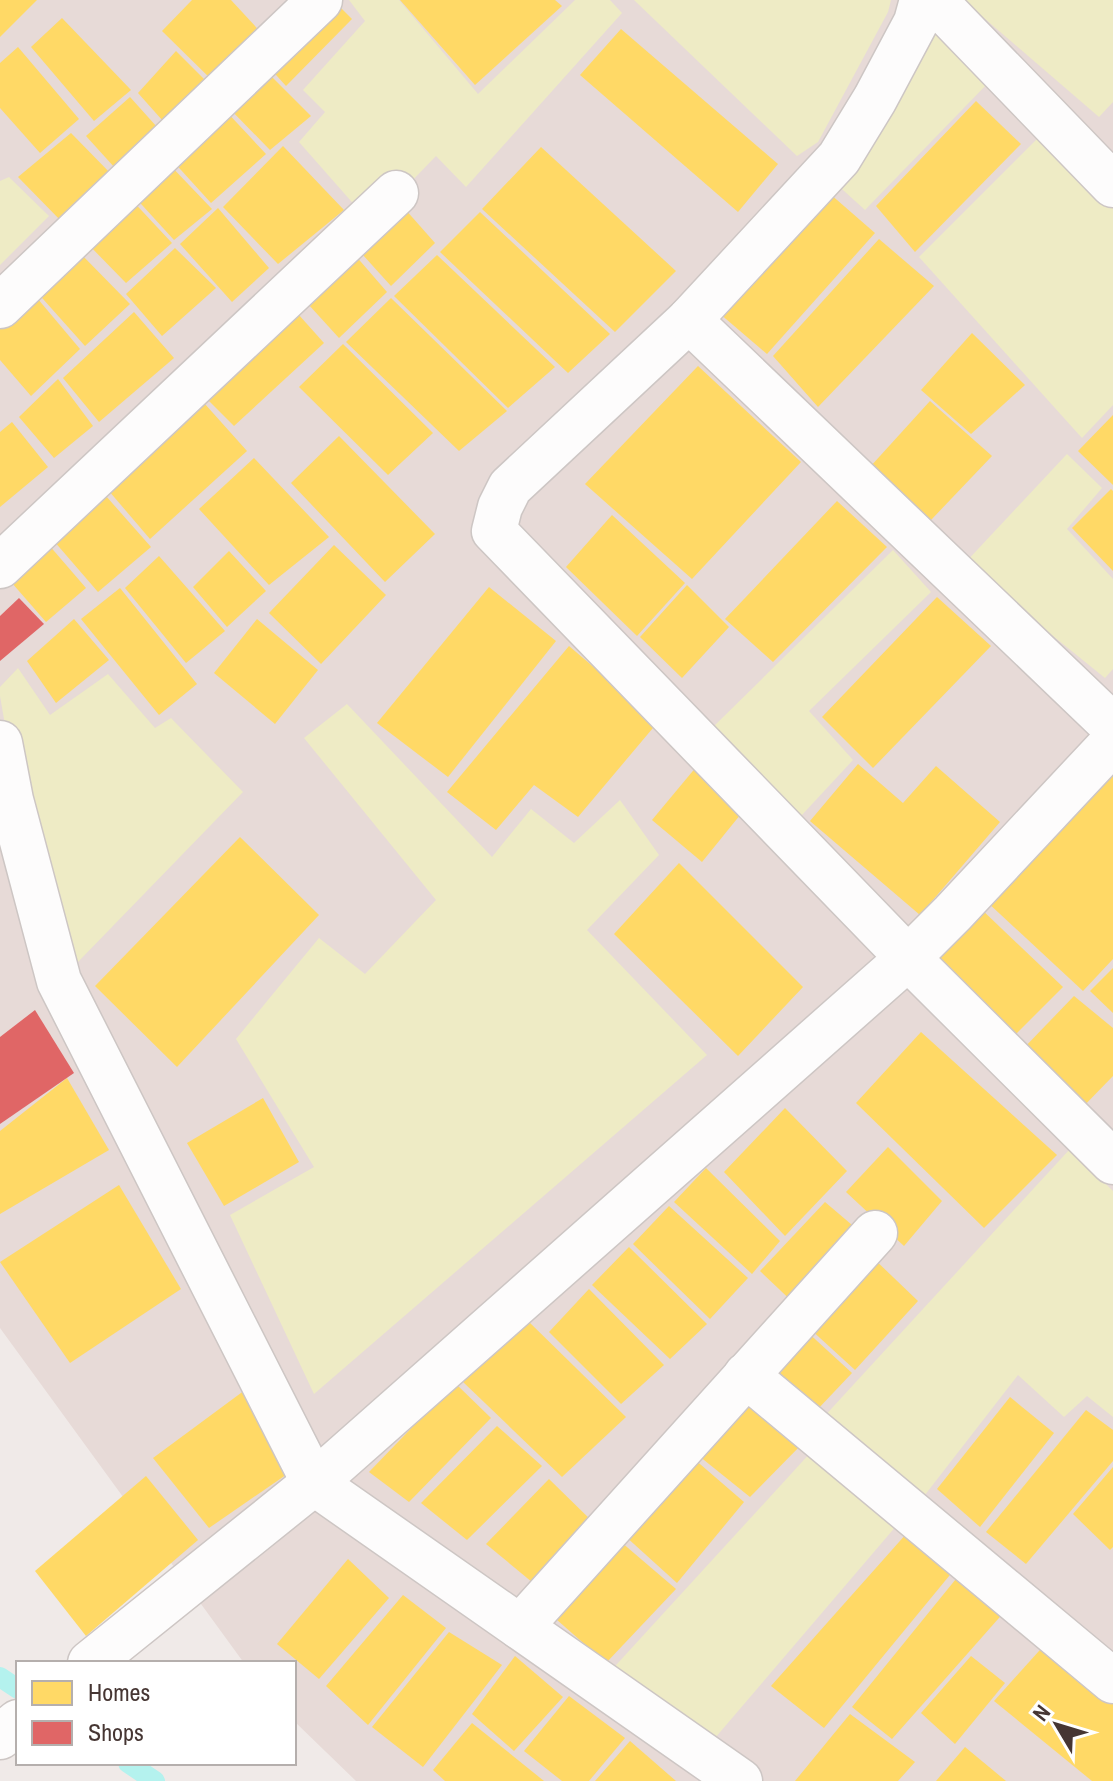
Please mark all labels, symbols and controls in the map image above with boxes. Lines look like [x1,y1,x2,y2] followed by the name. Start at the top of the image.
[16,1661,296,1765] legend
[88,1676,150,1708] text: Homes
[1017,1685,1097,1765] north arrow
[1025,1698,1057,1727] text: N
[88,1716,144,1748] text: Shops

